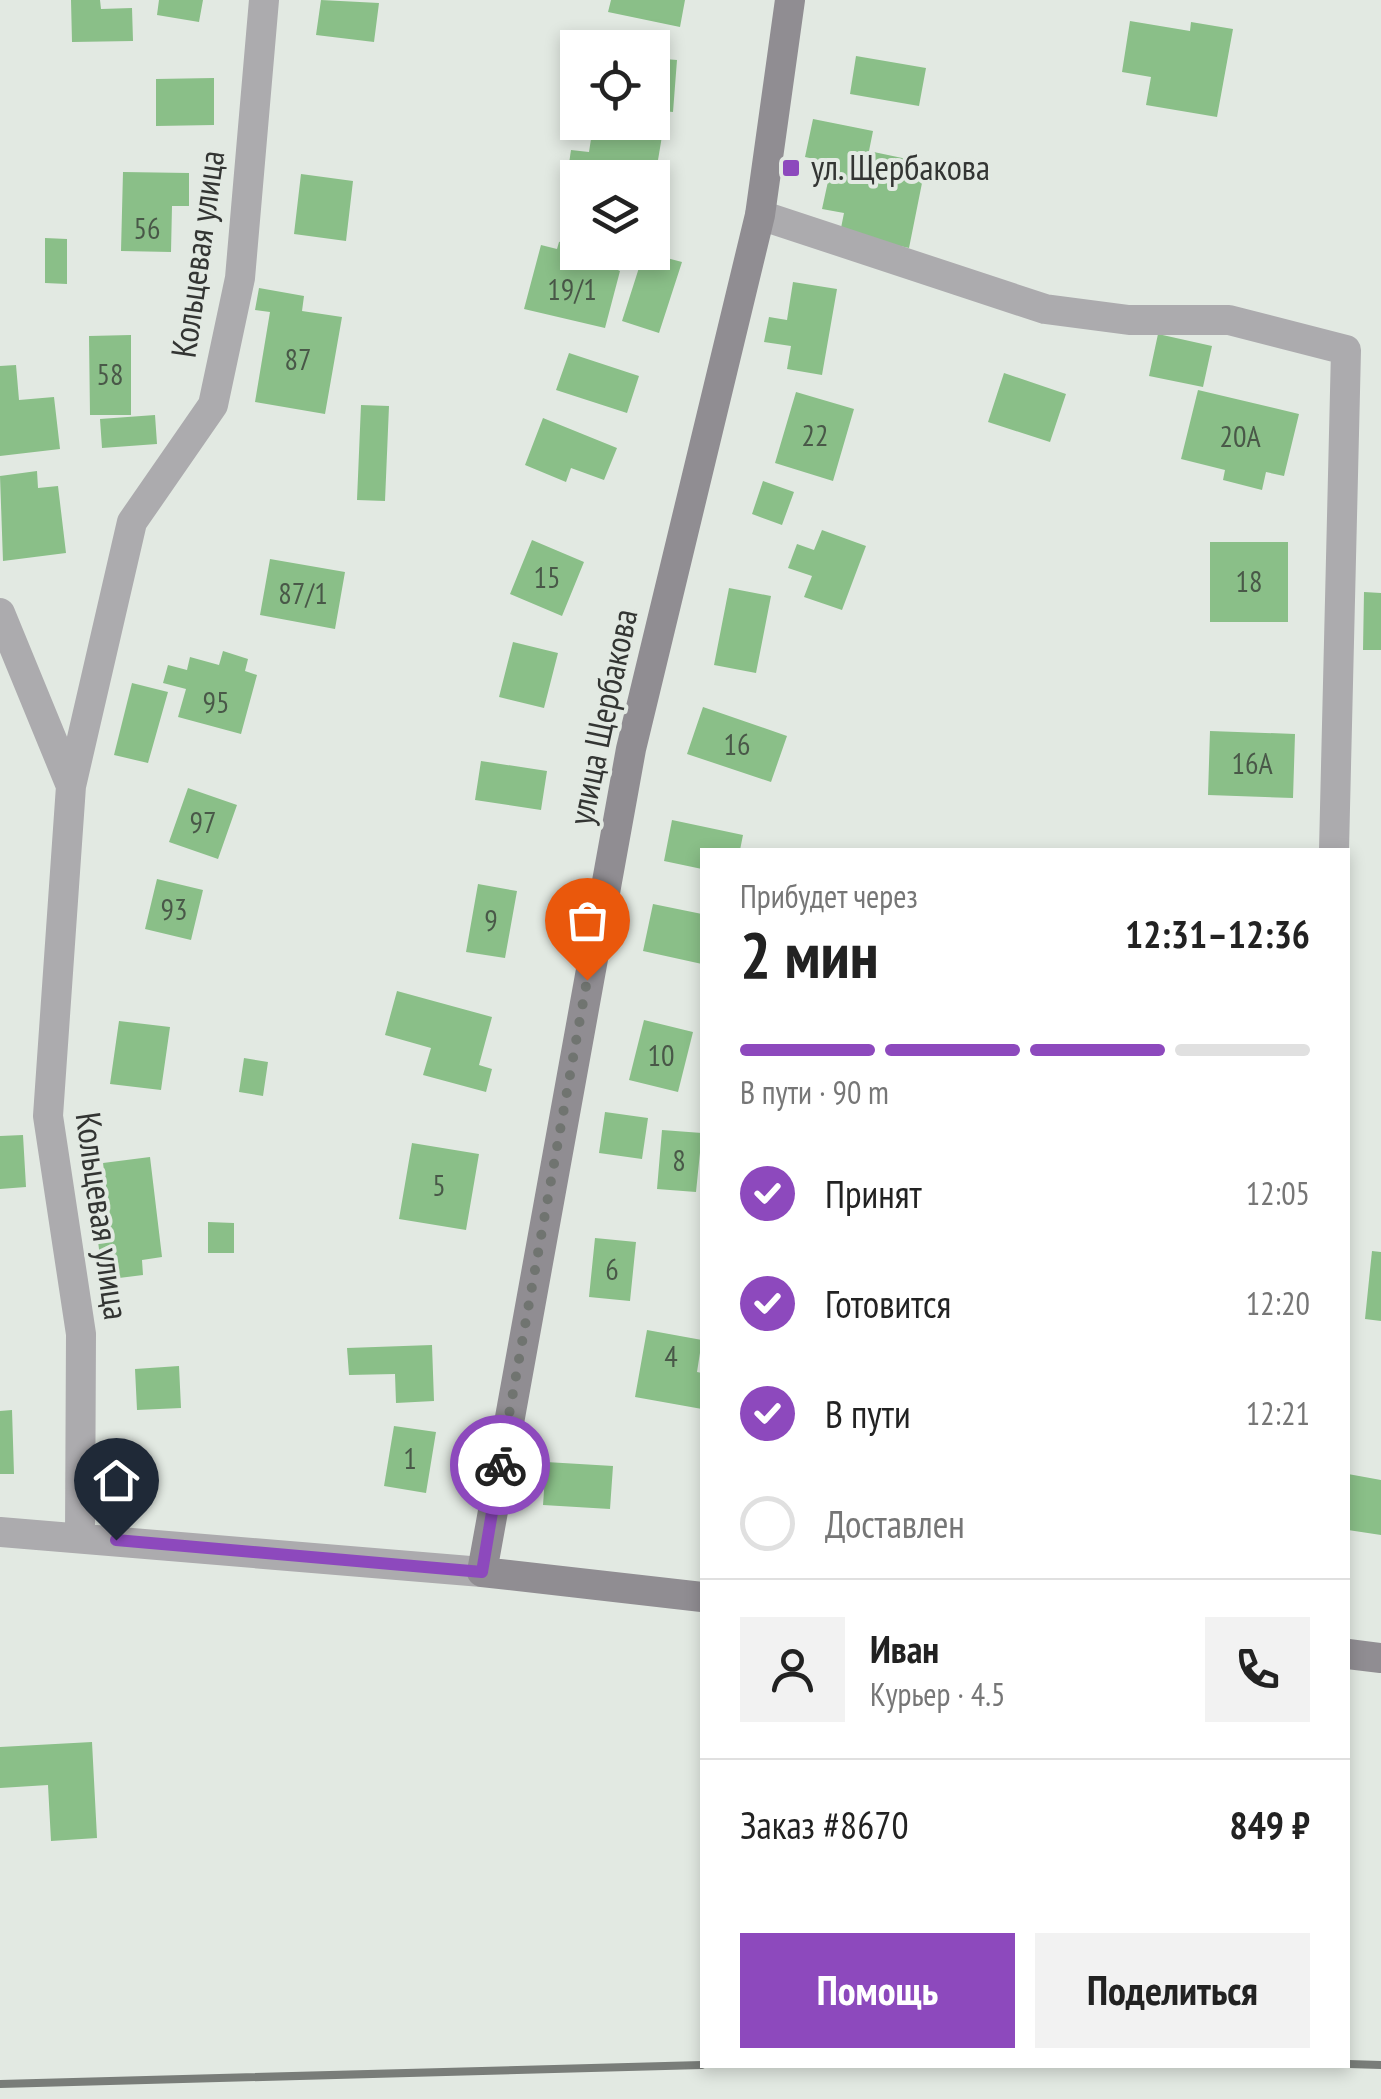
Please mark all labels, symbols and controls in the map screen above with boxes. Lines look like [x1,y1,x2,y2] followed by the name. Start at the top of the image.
[560,30,670,270] map controls
[560,30,670,140] button: locate
[811,144,990,190] place label: ул. Щербакова
[160,147,234,360] street label: Кольцевая улица
[780,157,802,179] marker: ул. Щербакова
[560,160,670,270] button: layers
[134,208,161,247] house number: 56
[547,269,597,308] house number: 19/1
[285,339,312,378] house number: 87
[97,354,124,393] house number: 58
[802,415,829,454] house number: 22
[1219,416,1261,455] house number: 20А
[534,557,561,596] house number: 15
[1236,561,1263,600] house number: 18
[278,573,328,612] house number: 87/1
[557,605,647,829] street label: улица Щербакова
[203,682,230,721] house number: 95
[724,724,751,763] house number: 16
[1231,743,1273,782] house number: 16А
[190,802,217,841] house number: 97
[740,875,918,917] text: Прибудет через
[545,878,630,981] pin
[161,889,188,928] house number: 93
[560,893,615,948] icon: bag
[484,900,498,939] house number: 9
[1125,909,1310,958] text: 12:31–12:36
[740,912,879,996] text: 2 мин
[648,1035,675,1074] house number: 10
[740,1071,889,1113] text: В пути · 90 m
[66,1109,140,1322] street label: Кольцевая улица
[672,1140,686,1179] house number: 8
[432,1165,446,1204] house number: 5
[740,1166,795,1221] icon: check
[825,1169,922,1218] text: Принят
[1246,1172,1310,1214] text: 12:05
[605,1249,619,1288] house number: 6
[740,1276,795,1331] icon: check
[825,1279,951,1328] text: Готовится
[1246,1282,1310,1324] text: 12:20
[664,1336,678,1375] house number: 4
[740,1386,795,1441] icon: check
[825,1389,911,1438] text: В пути
[1246,1392,1310,1434] text: 12:21
[450,1415,550,1515] courier
[74,1438,159,1541] pin
[403,1438,417,1477] house number: 1
[473,1438,528,1493] icon: bike
[89,1453,144,1508] icon: home
[825,1499,965,1548] text: Доставлен
[740,1617,845,1722] button: person
[1205,1617,1310,1722] button: phone
[870,1624,939,1673] text: Иван
[870,1673,1005,1715] text: Курьер · 4.5
[740,1800,909,1849] text: Заказ #8670
[1230,1800,1310,1849] text: 849 ₽
[740,1933,1015,2048] button: Помощь
[1035,1933,1310,2048] button: Поделиться

